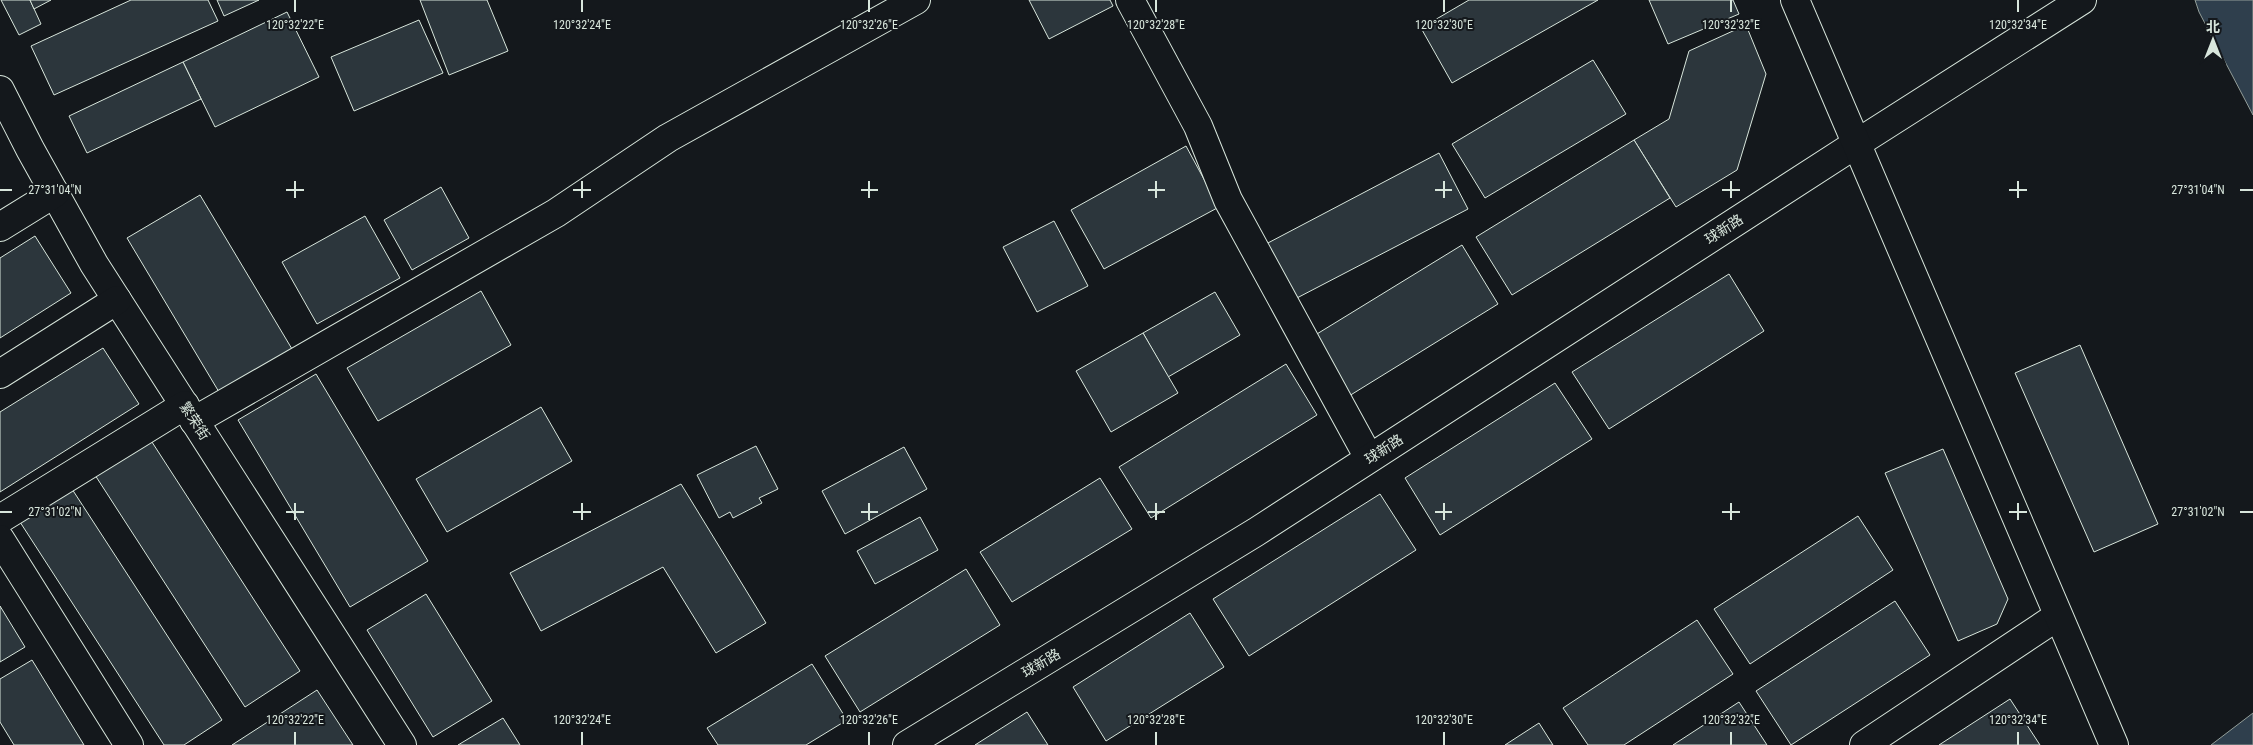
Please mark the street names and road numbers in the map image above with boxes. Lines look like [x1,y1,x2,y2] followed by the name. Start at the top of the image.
[1702,211,1746,247] street label: 球新路
[177,399,213,443] street label: 繁荣街
[1362,431,1406,467] street label: 球新路
[1019,645,1063,681] street label: 球新路

